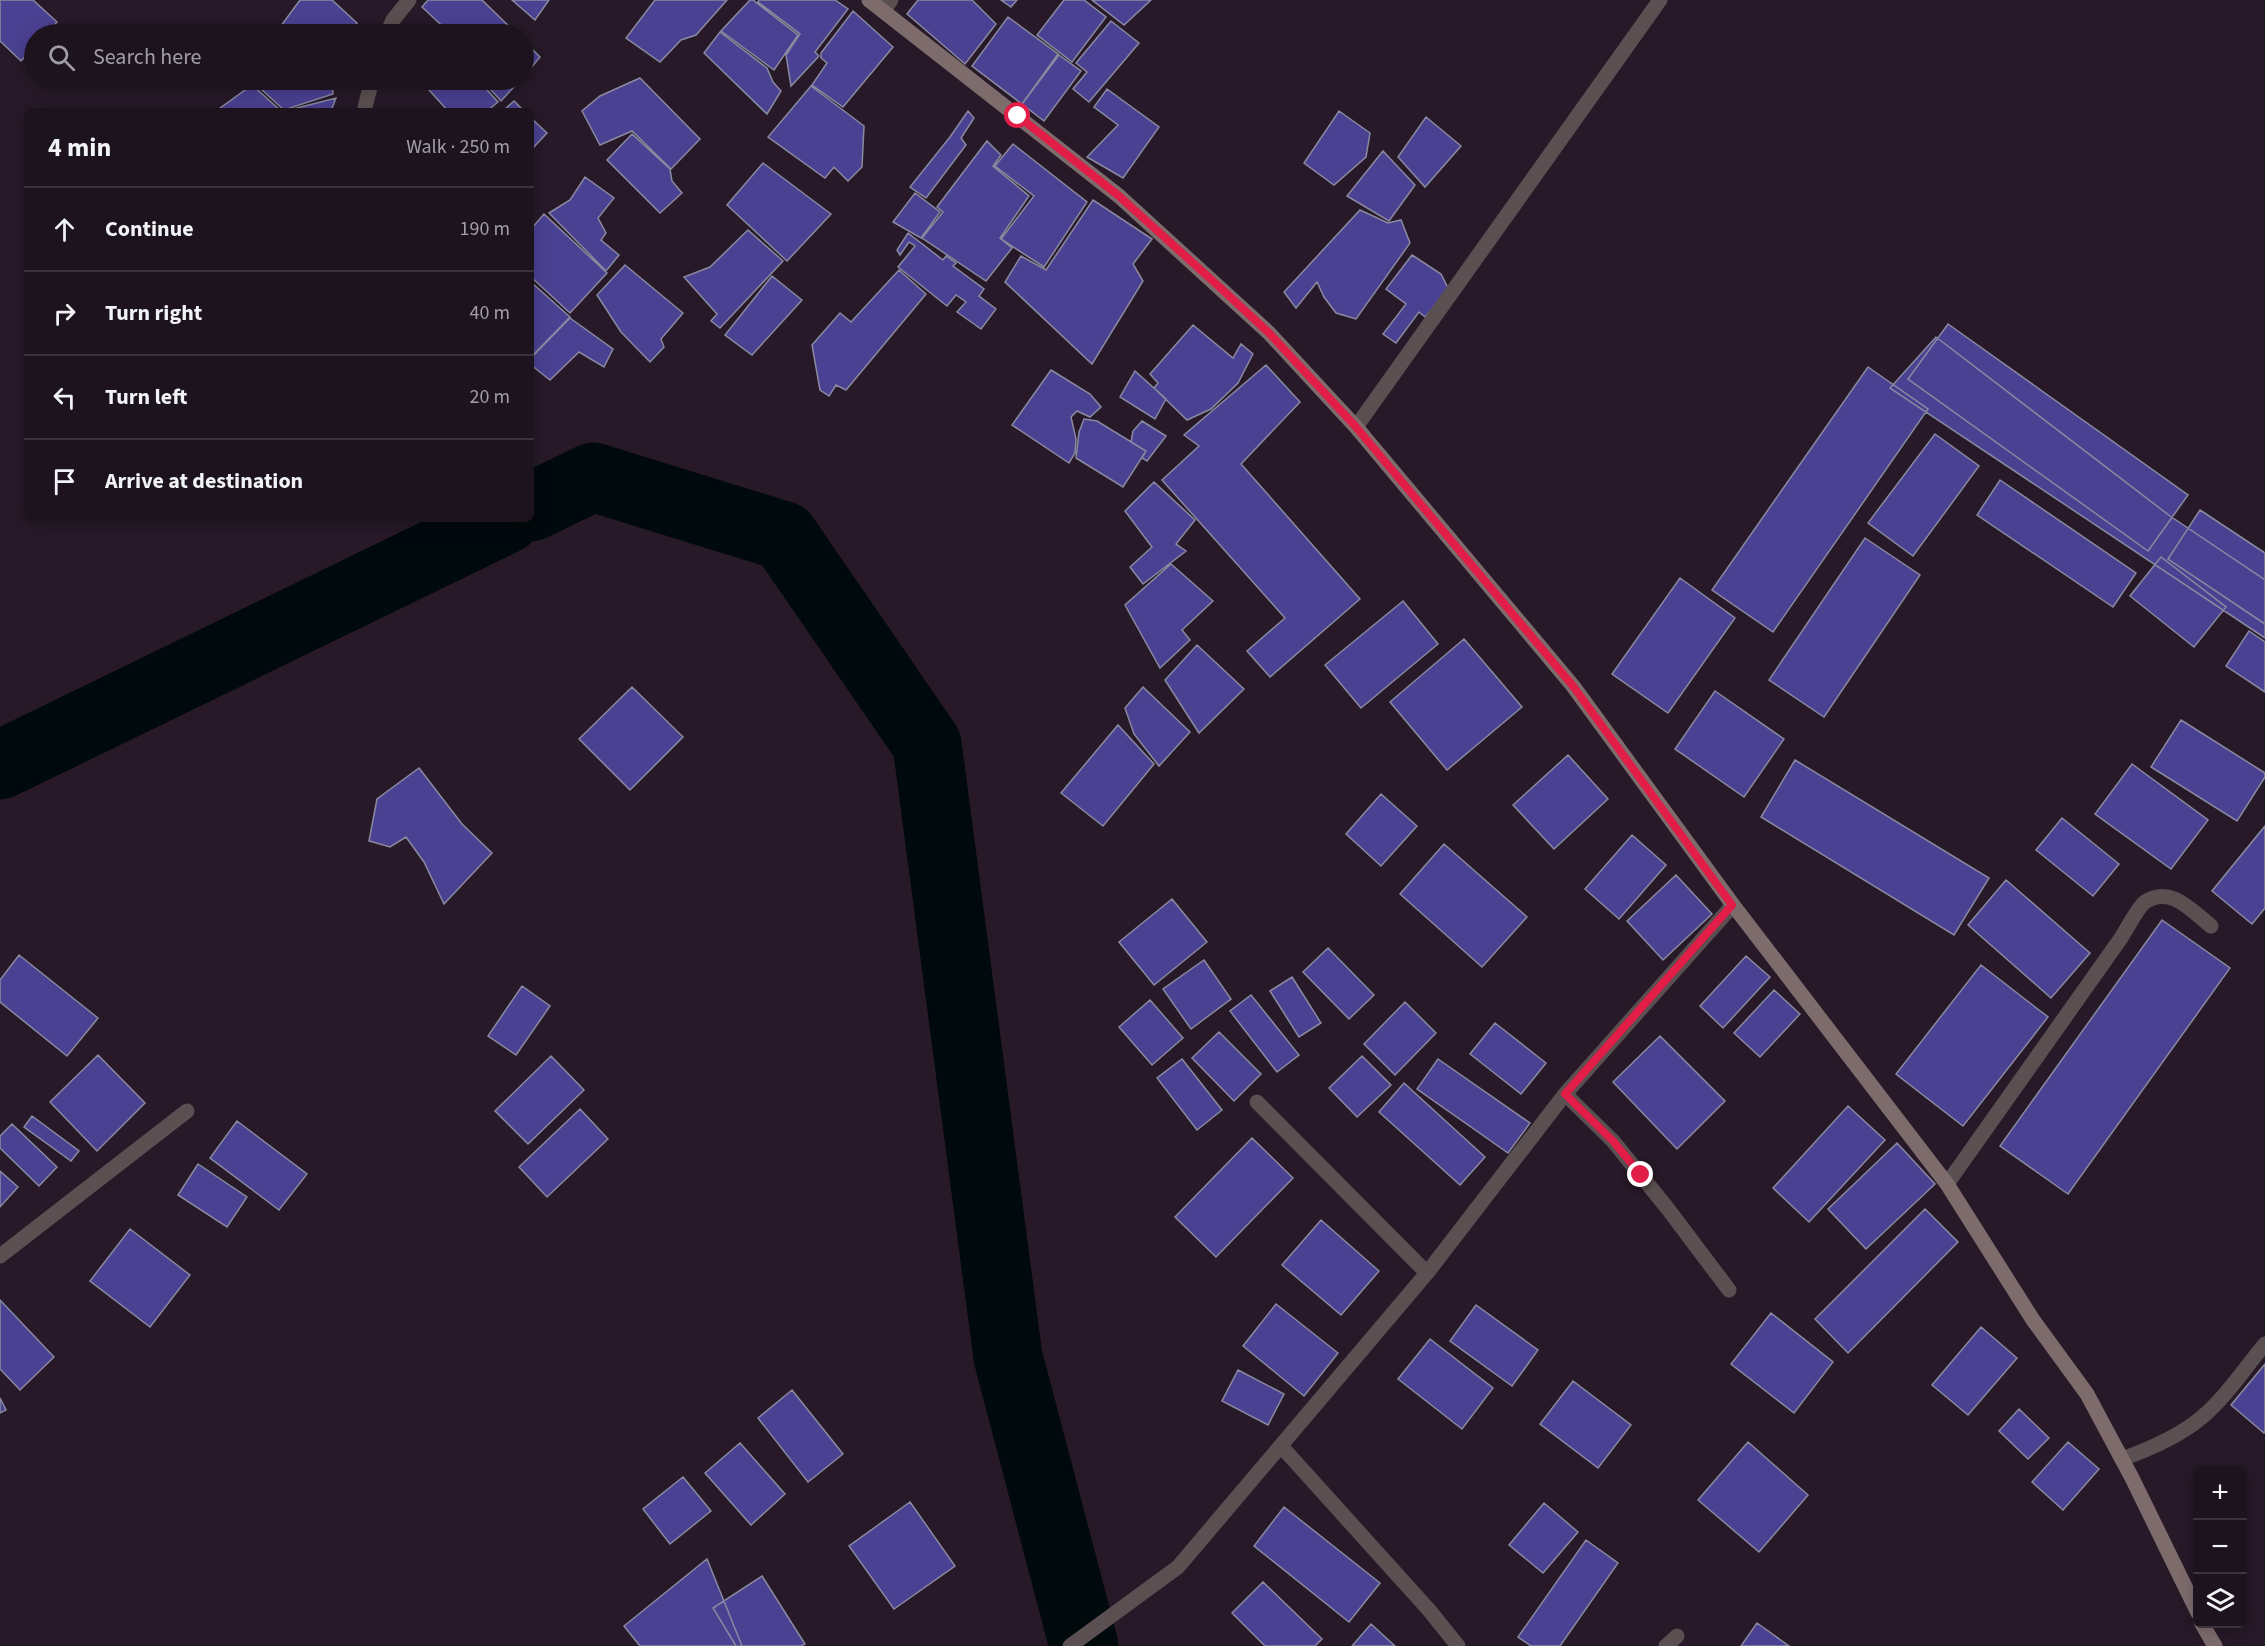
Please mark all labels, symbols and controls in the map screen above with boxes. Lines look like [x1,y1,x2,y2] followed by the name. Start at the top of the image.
[24,24,534,90] search box
[45,41,78,74] icon: search
[93,41,201,73] text: Search here
[1004,102,1030,128] route start
[48,129,111,166] text: 4 min
[406,133,510,161] text: Walk · 250 m
[48,213,81,246] icon: ahead
[105,213,194,245] text: Continue
[460,215,510,243] text: 190 m
[48,297,81,330] icon: right
[105,297,202,329] text: Turn right
[470,299,510,327] text: 40 m
[48,381,81,414] icon: left
[105,381,187,413] text: Turn left
[470,383,510,411] text: 20 m
[48,465,81,498] icon: arrive
[105,465,303,497] text: Arrive at destination
[1627,1161,1653,1187] route end
[2193,1466,2247,1628] map controls
[2193,1466,2247,1520] button: +
[2193,1520,2247,1574] button: −
[2193,1574,2247,1628] button: layers

